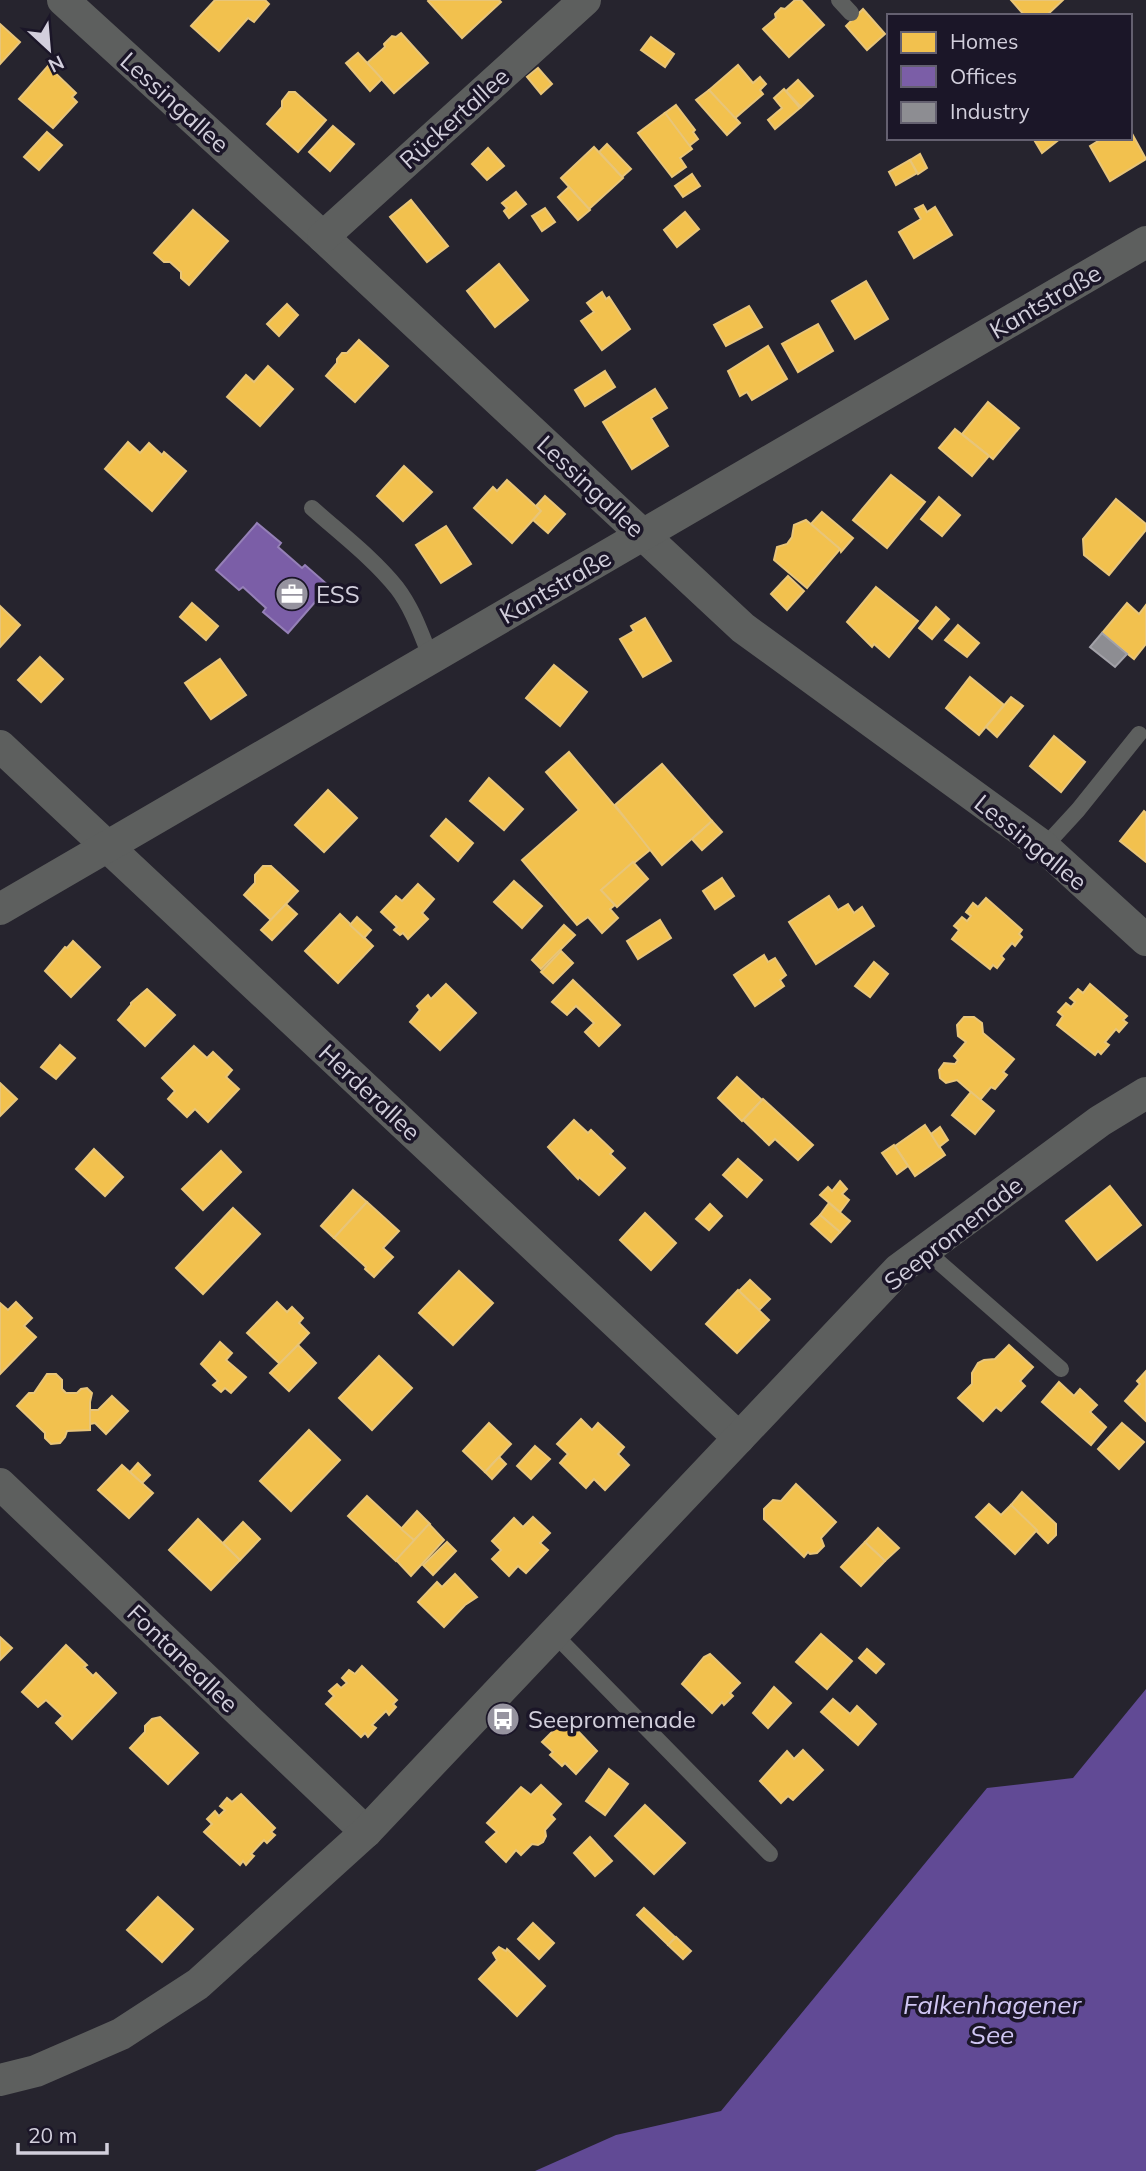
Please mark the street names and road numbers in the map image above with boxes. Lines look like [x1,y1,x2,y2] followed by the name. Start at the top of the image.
[114,45,236,159] street label: Lessingallee
[393,61,515,175] street label: Rückertallee
[984,257,1106,345] street label: Kantstraße
[531,429,651,543] street label: Lessingallee
[494,542,616,630] street label: Kantstraße
[969,788,1093,896] street label: Lessingallee
[313,1037,427,1147] street label: Herderallee
[878,1170,1028,1296] street label: Seepromenade
[121,1598,245,1718] street label: Fontaneallee

